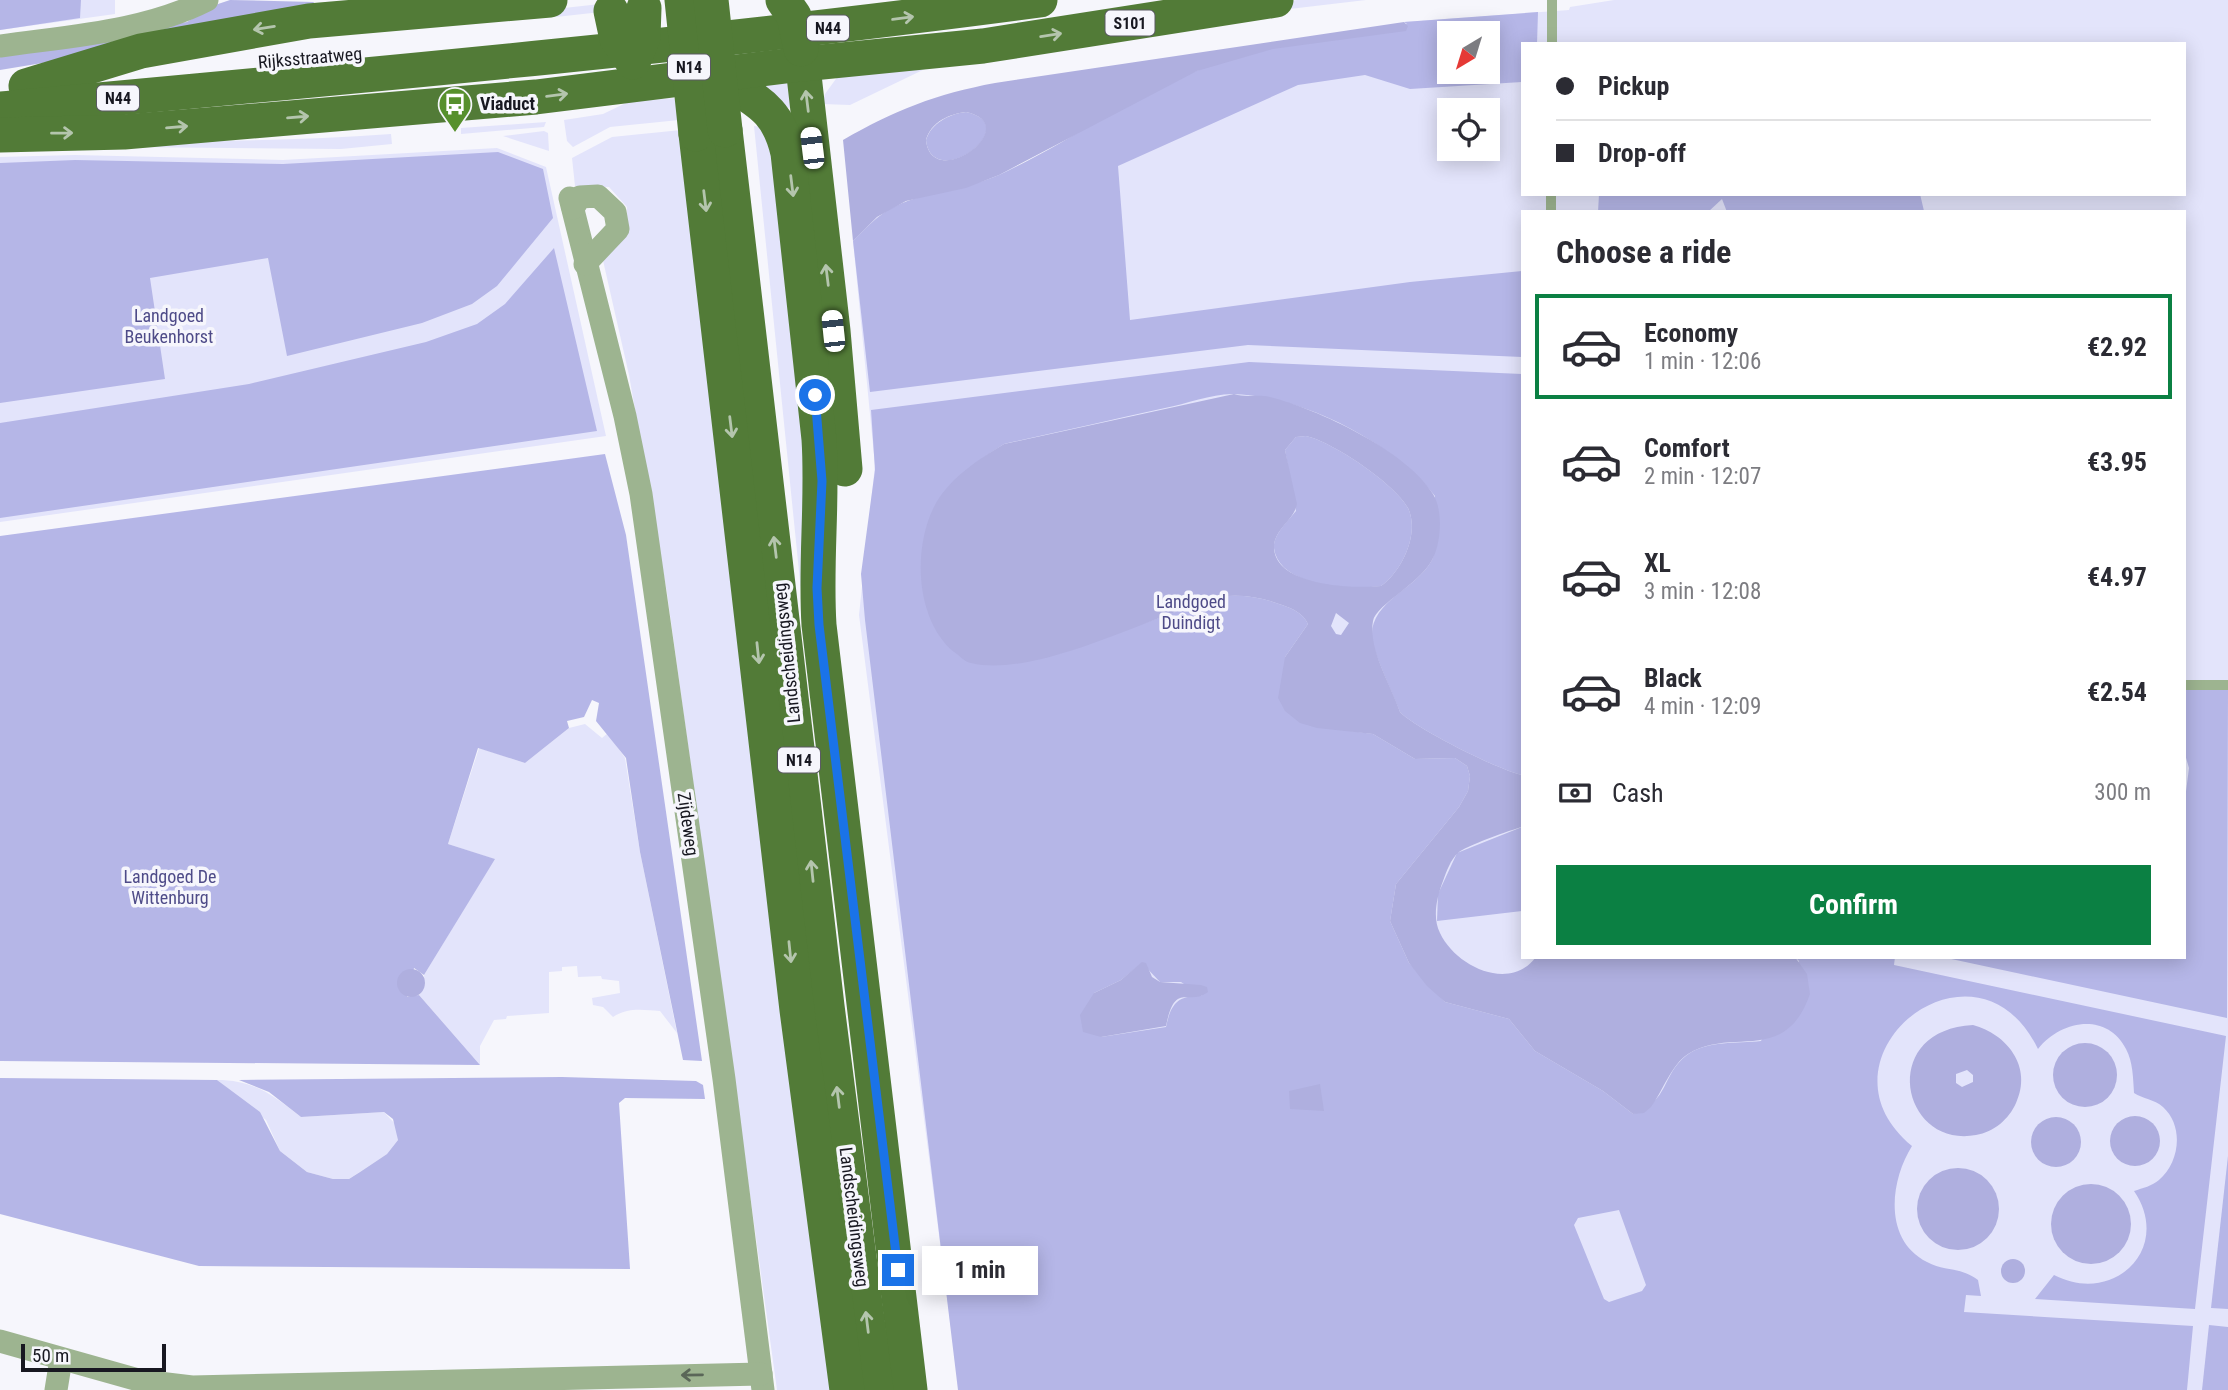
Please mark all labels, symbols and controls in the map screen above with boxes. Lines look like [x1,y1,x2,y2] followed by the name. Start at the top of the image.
[1106,10,1154,36] road number: S101
[891,12,914,25] one-way arrow
[807,16,849,40] road number: N44
[1437,21,1500,84] north arrow
[1437,21,1500,161] map controls
[253,22,276,35] one-way arrow
[1039,29,1062,42] one-way arrow
[257,42,363,73] street label: Rijksstraatweg
[668,54,710,80] road number: N14
[1598,71,1669,101] text: Pickup
[436,85,474,134] bus stop icon: Viaduct
[97,86,139,110] road number: N44
[545,88,568,101] one-way arrow
[800,90,813,113] one-way arrow
[480,93,535,114] place label: Viaduct
[1437,98,1500,161] button: locate
[286,110,309,123] one-way arrow
[165,120,188,133] one-way arrow
[800,126,825,170] car
[50,127,73,140] one-way arrow
[1598,138,1686,168] text: Drop-off
[785,174,798,197] one-way arrow
[698,190,711,212] one-way arrow
[1556,233,1731,271] text: Choose a ride
[820,264,833,287] one-way arrow
[125,305,213,347] park label: Landgoed Beukenhorst
[821,309,846,353] car
[1560,315,1623,378] icon: car
[1644,318,1738,348] text: Economy
[2087,332,2147,362] text: €2.92
[1644,348,1761,375] text: 1 min · 12:06
[799,379,831,411] route start
[725,415,738,438] one-way arrow
[1560,430,1623,493] icon: car
[1644,433,1730,463] text: Comfort
[2087,447,2147,477] text: €3.95
[1644,463,1761,490] text: 2 min · 12:07
[768,536,781,559] one-way arrow
[1560,545,1623,608] icon: car
[1644,548,1671,578] text: XL
[2087,562,2147,592] text: €4.97
[1644,578,1761,605] text: 3 min · 12:08
[769,582,804,724] street label: Landscheidingsweg
[1156,591,1226,633] park label: Landgoed Duindigt
[751,641,764,664] one-way arrow
[1560,660,1623,723] icon: car
[1644,663,1702,693] text: Black
[2087,677,2147,707] text: €2.54
[1644,693,1761,720] text: 4 min · 12:09
[778,748,820,772] road number: N14
[1556,774,1594,812] icon: cash
[1612,778,1664,808] text: Cash
[2094,779,2151,806] text: 300 m
[674,791,703,857] street label: Zijdeweg
[805,860,818,883] one-way arrow
[1556,865,2151,945] button: Confirm
[124,866,216,908] park label: Landgoed De Wittenburg
[784,941,797,963] one-way arrow
[832,1086,845,1108] one-way arrow
[836,1146,873,1288] street label: Landscheidingsweg
[922,1246,1038,1294] callout: 1 min
[882,1254,914,1286] route end
[954,1257,1006,1284] text: 1 min
[861,1311,874,1334] one-way arrow
[21,1341,166,1373] scale bar
[32,1344,69,1367] text: 50 m
[681,1369,704,1382] one-way arrow

